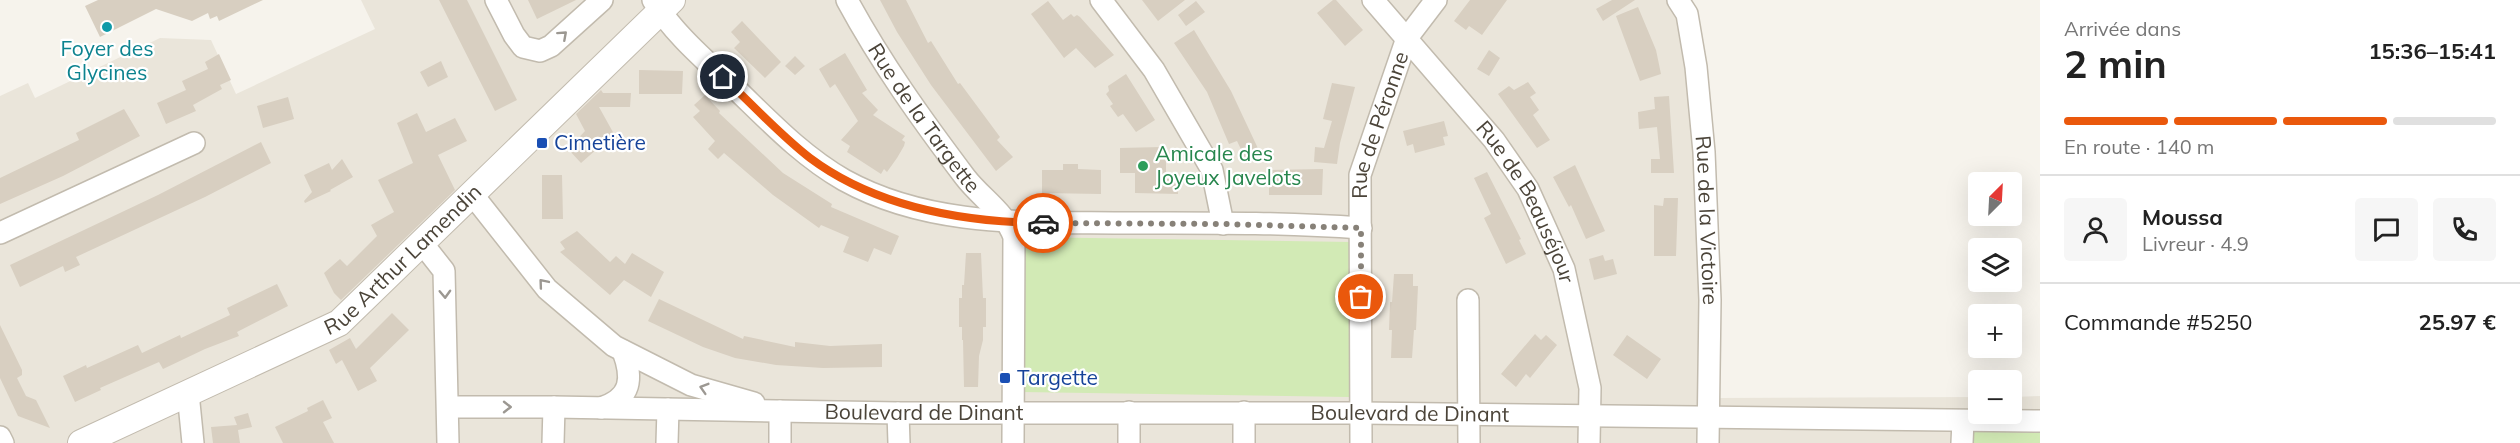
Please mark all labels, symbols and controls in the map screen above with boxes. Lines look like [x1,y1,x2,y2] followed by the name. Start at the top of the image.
[2064,16,2181,41] text: Arrivée dans
[100,20,114,34] marker: Foyer des Glycines
[557,31,567,42] one-way arrow
[60,35,154,85] place label: Foyer des Glycines
[2368,37,2496,65] text: 15:36–15:41
[863,38,986,198] street label: Rue de la Targette
[2064,39,2167,88] text: 2 min
[1346,48,1413,199] street label: Rue de Péronne
[697,51,748,102] pin
[706,60,739,93] icon: home
[1471,115,1581,285] street label: Rue de Beauséjour
[554,129,646,155] place label: Cimetière
[1691,134,1724,305] street label: Rue de la Victoire
[2064,134,2214,159] text: En route · 140 m
[535,136,549,150] marker: Cimetière
[1155,140,1301,190] place label: Amicale des Joyeux Javelots
[1136,159,1150,173] marker: Amicale des Joyeux Javelots
[1968,172,2022,226] north arrow
[1968,172,2022,424] map controls
[320,178,486,340] street label: Rue Arthur Lamendin
[1013,193,1073,253] courier
[2064,198,2127,261] button: person
[2355,198,2418,261] button: chat
[2433,198,2496,261] button: phone
[2142,203,2223,231] text: Moussa
[1027,207,1060,240] icon: car
[2142,231,2249,256] text: Livreur · 4.9
[1968,238,2022,292] button: layers
[1335,271,1386,322] pin
[539,279,550,290] one-way arrow
[1344,280,1377,313] icon: bag
[439,290,451,299] one-way arrow
[1968,304,2022,358] button: +
[2064,308,2252,336] text: Commande #5250
[2419,308,2496,336] text: 25.97 €
[1017,364,1098,390] place label: Targette
[1968,370,2022,424] button: −
[998,371,1012,385] marker: Targette
[699,383,710,395] one-way arrow
[824,398,1023,425] street label: Boulevard de Dinant
[1311,399,1509,427] street label: Boulevard de Dinant
[502,401,511,413] one-way arrow

